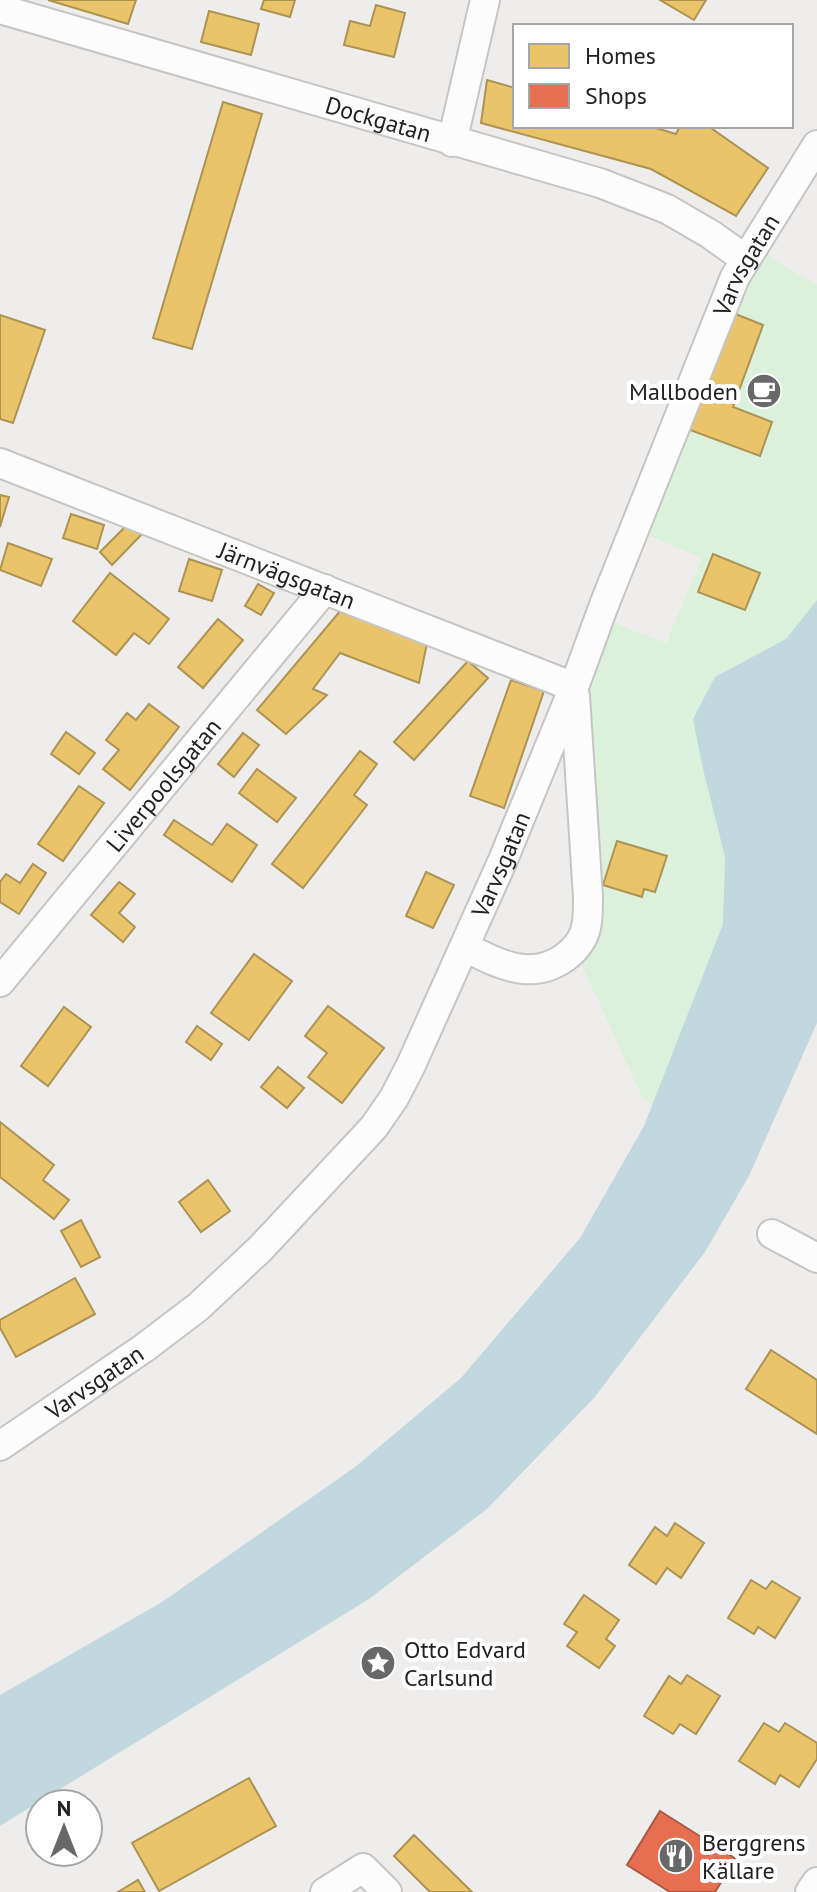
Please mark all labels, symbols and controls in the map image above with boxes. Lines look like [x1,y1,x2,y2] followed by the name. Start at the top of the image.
[513,24,793,128] legend
[585,40,656,71] text: Homes
[585,80,647,111] text: Shops
[322,89,435,149] street label: Dockgatan
[705,208,786,321] street label: Varvsgatan
[745,372,783,410] cafe icon: Mallboden
[629,376,738,407] place label: Mallboden
[213,534,360,616] street label: Järnvägsgatan
[99,711,227,858] street label: Liverpoolsgatan
[463,807,537,923] street label: Varvsgatan
[38,1337,149,1427] street label: Varvsgatan
[404,1634,526,1693] place label: Otto Edvard Carlsund
[359,1644,397,1682] place icon: Otto Edvard Carlsund
[24,1788,104,1868] north arrow
[57,1794,71,1822] text: N
[702,1827,806,1886] place label: Berggrens Källare
[657,1837,695,1875] restaurant icon: Berggrens Källare

